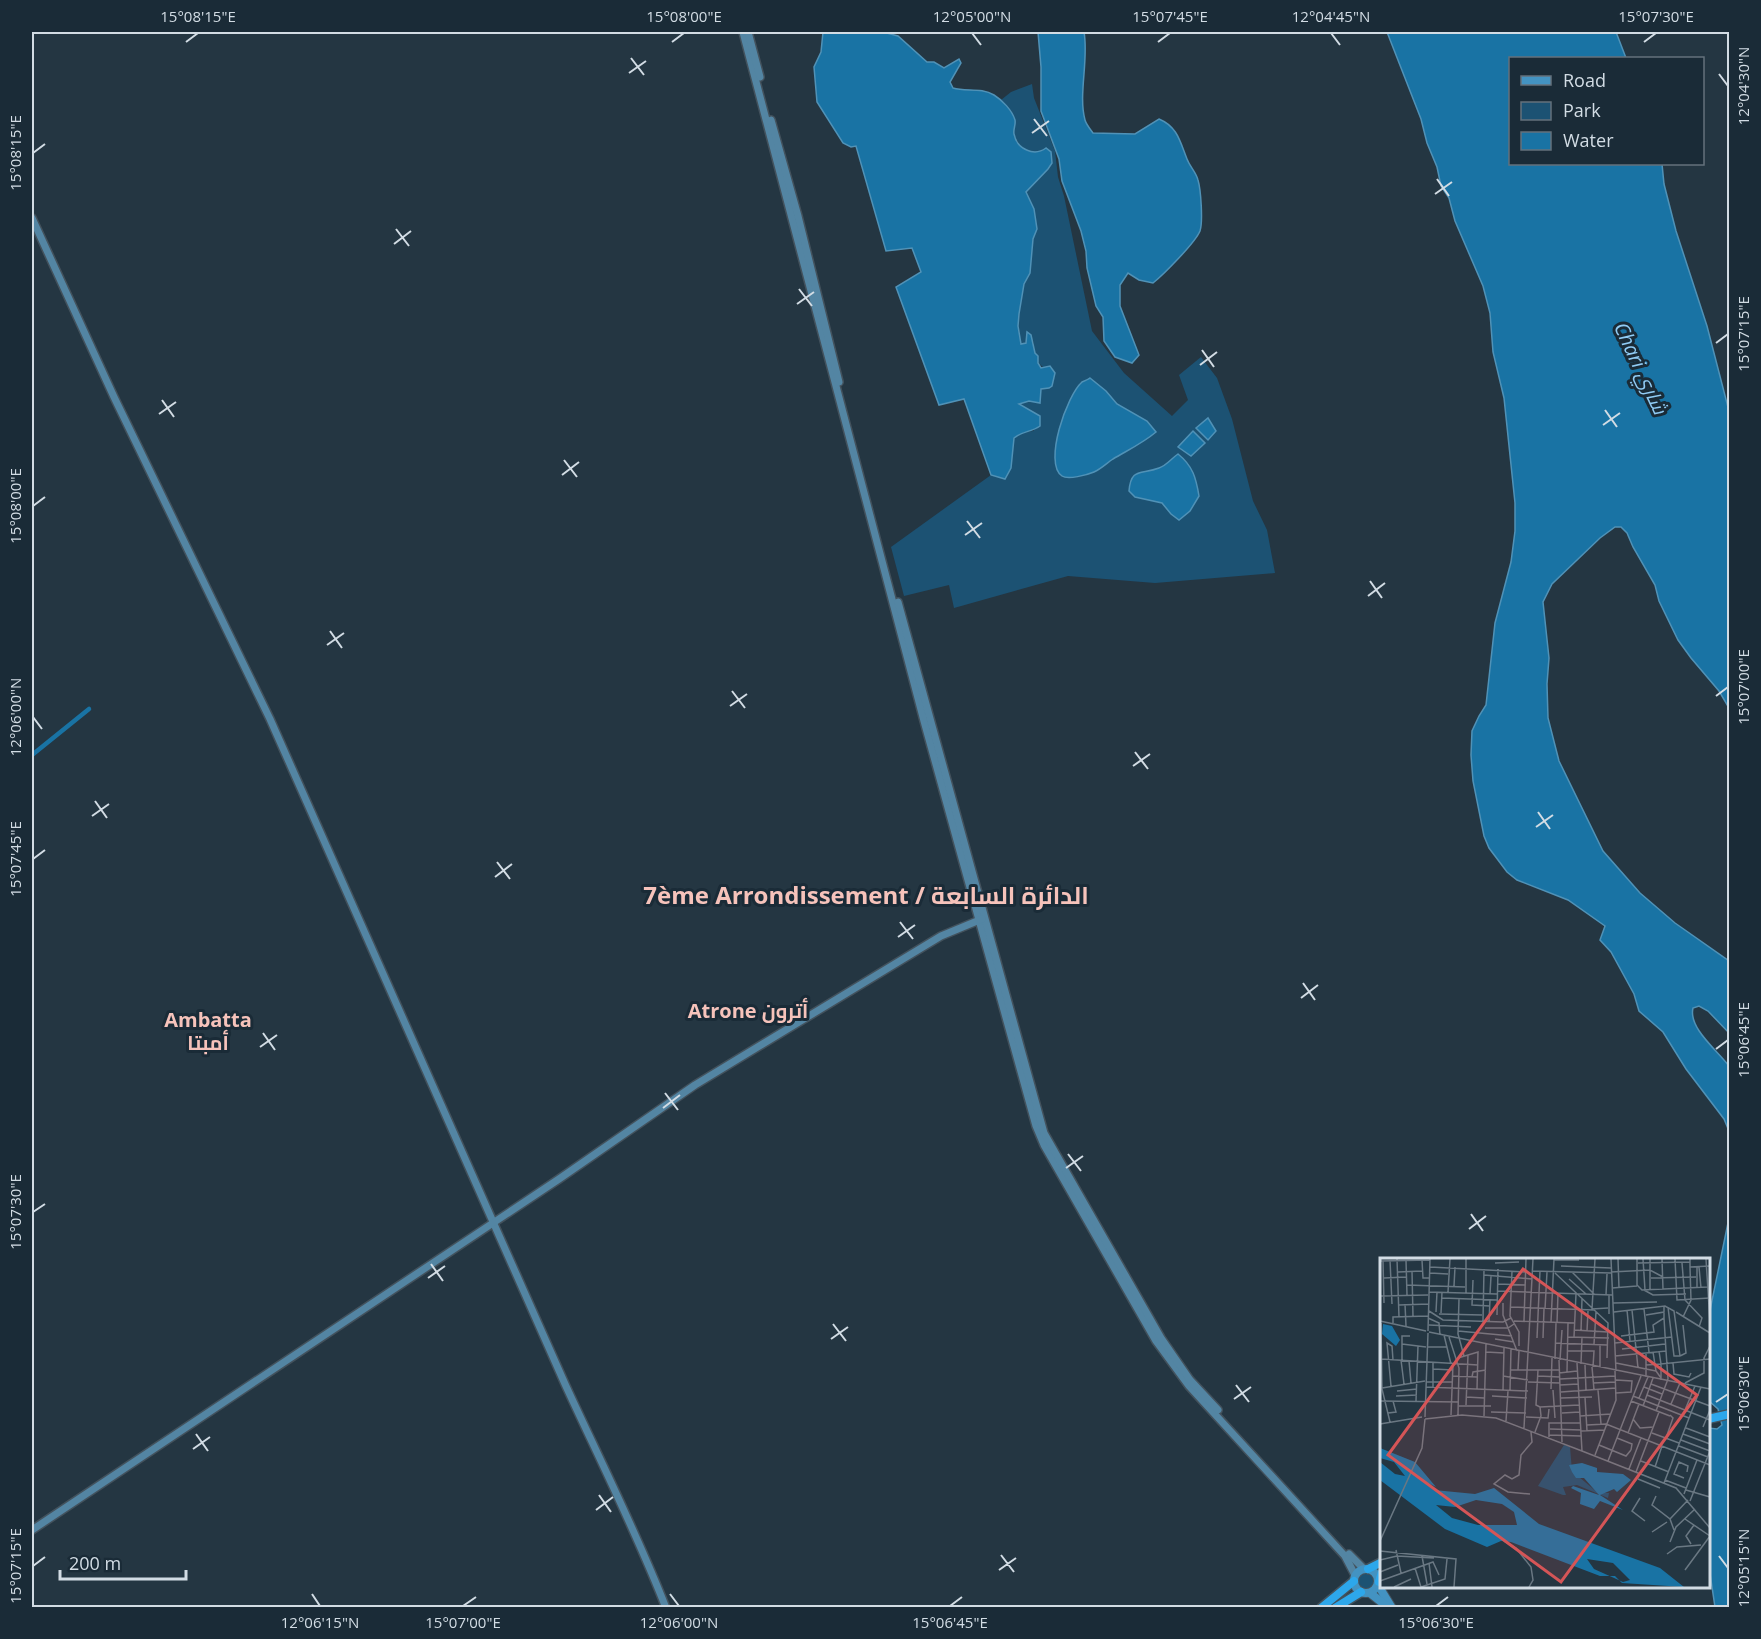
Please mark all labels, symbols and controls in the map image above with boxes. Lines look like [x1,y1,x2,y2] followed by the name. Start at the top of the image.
[160,6,236,26] text: 15°08'15"E
[646,6,722,26] text: 15°08'00"E
[933,6,1011,26] text: 12°05'00"N
[1132,6,1208,26] text: 15°07'45"E
[1292,6,1370,26] text: 12°04'45"N
[1618,6,1694,26] text: 15°07'30"E
[1733,47,1753,125] text: 12°04'30"N
[1509,57,1704,165] legend
[1563,68,1606,92] text: Road
[1563,98,1601,122] text: Park
[5,115,25,191] text: 15°08'15"E
[1563,128,1614,152] text: Water
[1733,296,1753,372] text: 15°07'15"E
[1605,318,1674,420] water label: Chari شاري
[5,468,25,544] text: 15°08'00"E
[1733,649,1753,725] text: 15°07'00"E
[5,678,25,756] text: 12°06'00"N
[5,821,25,897] text: 15°07'45"E
[643,878,1089,911] district label: 7ème Arrondissement / الدائرة السابعة
[688,997,808,1024] district label: Atrone أترون
[1733,1002,1753,1078] text: 15°06'45"E
[164,1006,252,1056] district label: Ambatta أمبتا
[5,1174,25,1250] text: 15°07'30"E
[1380,1258,1710,1588] inset map
[1733,1356,1753,1432] text: 15°06'30"E
[5,1528,25,1604] text: 15°07'15"E
[1733,1529,1753,1607] text: 12°05'15"N
[60,1543,186,1581] scale bar
[69,1551,121,1575] text: 200 m
[281,1612,359,1632] text: 12°06'15"N
[425,1612,501,1632] text: 15°07'00"E
[640,1612,718,1632] text: 12°06'00"N
[912,1612,988,1632] text: 15°06'45"E
[1398,1612,1474,1632] text: 15°06'30"E

